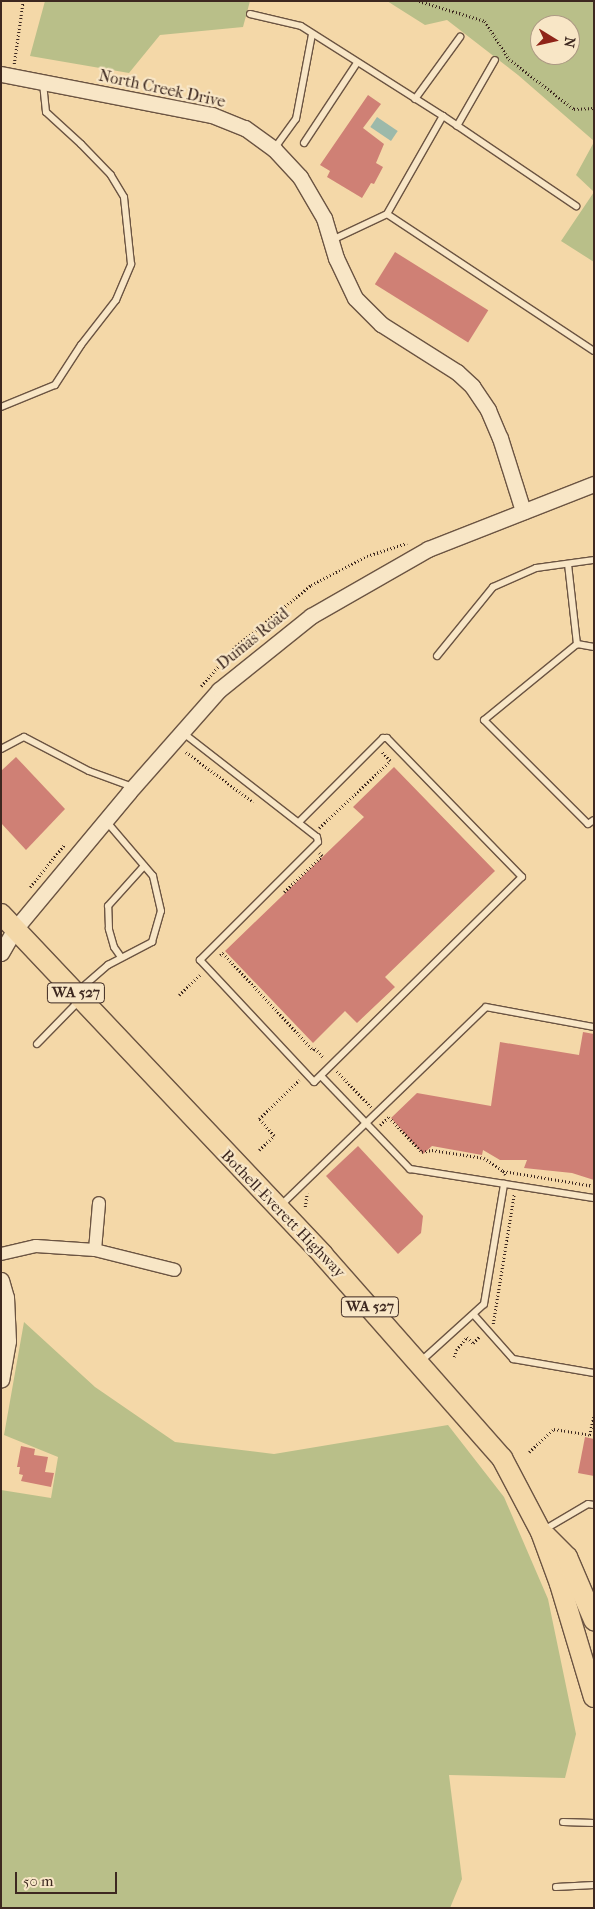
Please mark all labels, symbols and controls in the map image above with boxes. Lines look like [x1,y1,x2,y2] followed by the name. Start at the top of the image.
[530,15,580,65] north arrow
[560,36,579,49] text: N
[97,66,227,112] street label: North Creek Drive
[213,604,293,674] street label: Dumas Road
[46,980,106,1006] road number: WA 527
[217,1146,349,1282] street label: Bothell-Everett Highway
[340,1294,400,1320] road number: WA 527
[18,1862,120,1894] scale bar
[23,1872,53,1890] text: 50 m

